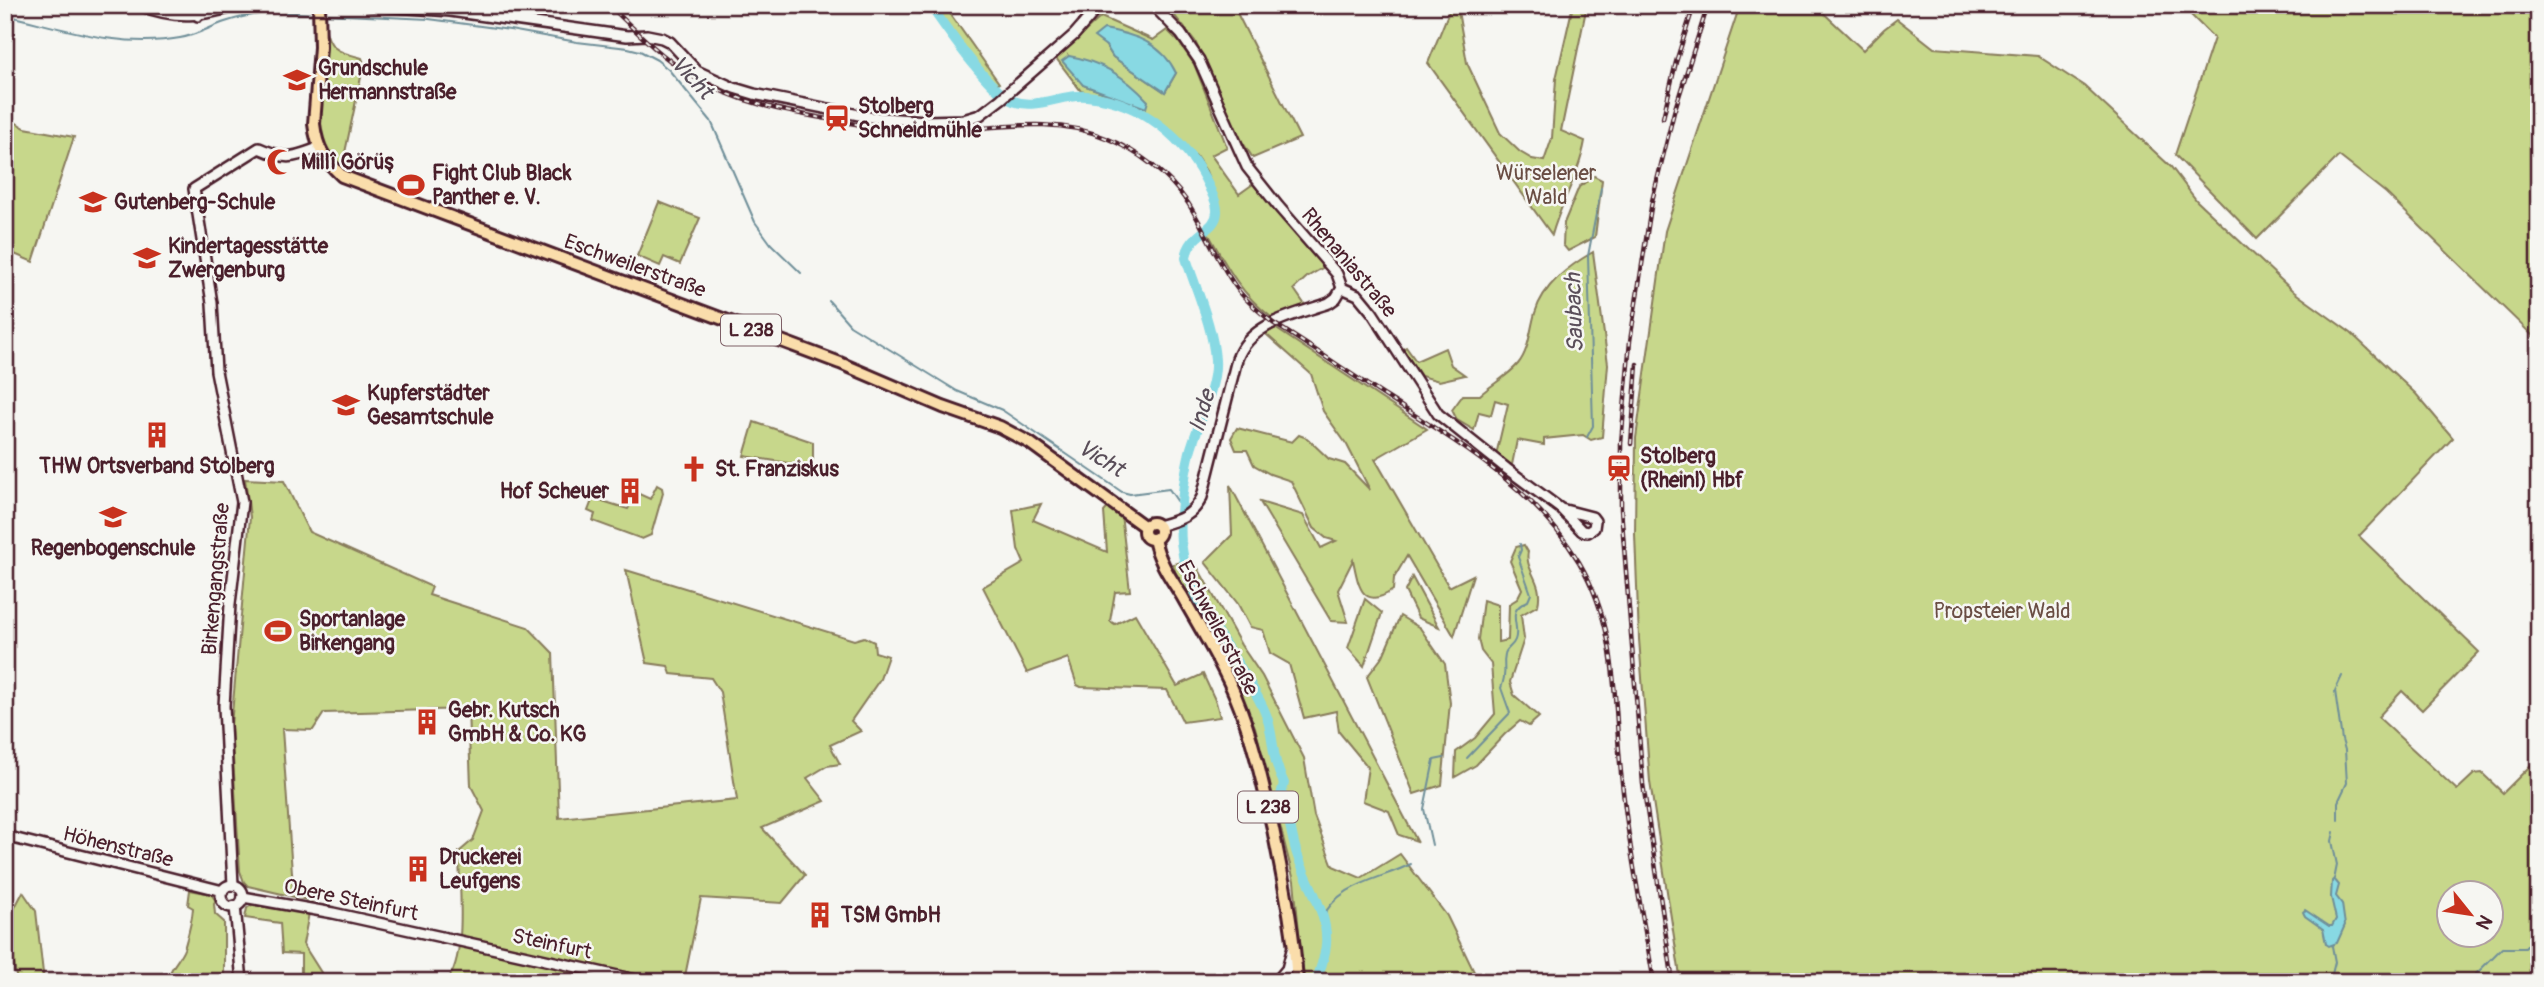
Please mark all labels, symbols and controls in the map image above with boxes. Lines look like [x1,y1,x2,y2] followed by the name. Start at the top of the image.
[664,49,721,107] water label: Vicht
[318,55,457,106] place label: Grundschule Hermannstraße
[282,65,312,95] school or university icon: Grundschule Hermannstraße
[858,93,982,144] place label: Stolberg Schneidmühle
[822,103,852,133] station icon: Stolberg Schneidmühle
[265,147,295,177] mosque icon: Millî Görüş
[301,149,394,176] place label: Millî Görüş
[432,160,572,211] place label: Fight Club Black Panther e. V.
[1496,160,1597,211] park label: Würselener Wald
[396,170,426,200] sports icon: Fight Club Black Panther e. V.
[78,187,108,217] school or university icon: Gutenberg-Schule
[114,189,276,216] place label: Gutenberg-Schule
[1295,203,1403,324] street label: Rhenaniastraße
[560,228,710,304] street label: Eschweilerstraße
[168,233,329,284] place label: Kindertagesstätte Zwergenburg
[132,243,162,273] school or university icon: Kindertagesstätte Zwergenburg
[1558,271,1590,353] water label: Saubach
[721,314,781,346] road number: L 238
[367,380,494,431] place label: Kupferstädter Gesamtschule
[1182,384,1223,435] water label: Inde
[331,390,361,420] school or university icon: Kupferstädter Gesamtschule
[142,420,172,450] building icon: THW Ortsverband Stolberg
[1072,433,1132,485] water label: Vicht
[1640,443,1744,494] place label: Stolberg (Rheinl) Hbf
[38,453,275,480] place label: THW Ortsverband Stolberg
[1604,453,1634,483] station icon: Stolberg (Rheinl) Hbf
[679,454,709,484] church icon: St. Franziskus
[715,456,839,483] place label: St. Franziskus
[615,476,645,506] building icon: Hof Scheuer
[500,478,609,505] place label: Hof Scheuer
[196,501,236,656] street label: Birkengangstraße
[98,502,128,532] school or university icon: Regenbogenschule
[31,535,196,562] place label: Regenbogenschule
[1171,556,1265,701] street label: Eschweilerstraße
[1934,598,2070,625] park label: Propsteier Wald
[299,606,406,657] place label: Sportanlage Birkengang
[263,616,293,646] sports icon: Sportanlage Birkengang
[448,697,586,748] place label: Gebr. Kutsch GmbH & Co. KG
[412,707,442,737] building icon: Gebr. Kutsch GmbH & Co. KG
[1238,792,1298,822] road number: L 238
[60,820,177,874] street label: Höhenstraße
[439,844,521,895] place label: Druckerei Leufgens
[403,854,433,884] building icon: Druckerei Leufgens
[281,873,421,928] street label: Obere Steinfurt
[2436,878,2506,948] north arrow
[805,900,835,930] building icon: TSM GmbH
[840,902,941,929] place label: TSM GmbH
[2470,910,2497,934] text: N
[510,922,595,966] street label: Steinfurt

